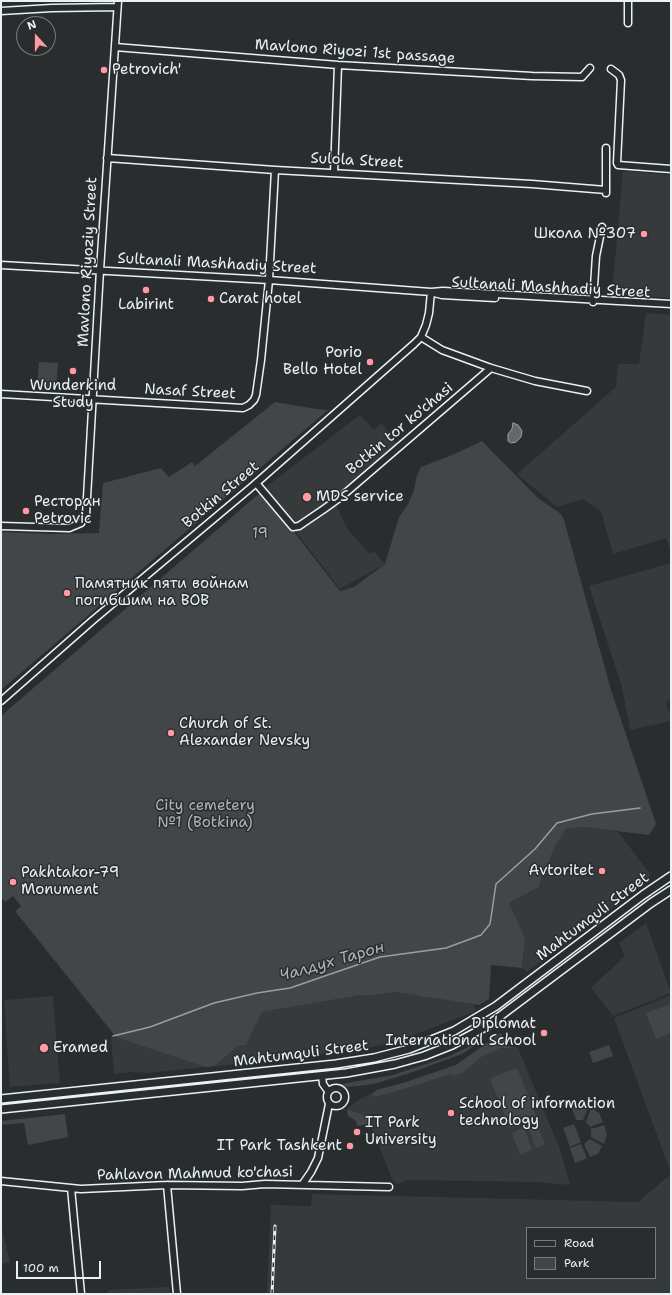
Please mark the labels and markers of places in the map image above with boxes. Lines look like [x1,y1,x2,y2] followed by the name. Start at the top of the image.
[112,61,182,79] place label: Petrovich'
[99,65,109,75] marker: Petrovich'
[534,225,636,243] place label: Школа №307
[639,229,649,239] marker: Школа №307
[141,285,151,295] marker: Labirint
[219,290,301,308] place label: Carat hotel
[206,294,216,304] marker: Carat hotel
[118,296,174,314] place label: Labirint
[283,344,362,379] place label: Porio Bello Hotel
[365,357,375,367] marker: Porio Bello Hotel
[68,366,78,376] marker: Wunderkind Study
[30,377,116,412] place label: Wunderkind Study
[316,488,404,506] place label: MDS service
[301,491,313,503] marker: MDS service
[34,493,101,528] place label: Ресторан Petrovic
[21,506,31,516] marker: Ресторан Petrovic
[75,575,249,610] place label: Памятник пяти войнам погибшим на ВОВ
[62,588,72,598] marker: Памятник пяти войнам погибшим на ВОВ
[179,715,310,750] place label: Church of St. Alexander Nevsky
[166,728,176,738] marker: Church of St. Alexander Nevsky
[529,862,594,880] place label: Avtoritet
[21,864,119,899] place label: Pakhtakor-79 Monument
[597,866,607,876] marker: Avtoritet
[8,877,18,887] marker: Pakhtakor-79 Monument
[385,1015,536,1050] place label: Diplomat International School
[539,1028,549,1038] marker: Diplomat International School
[53,1039,108,1057] place label: Eramed
[38,1042,50,1054] marker: Eramed
[459,1095,615,1130] place label: School of information technology
[446,1108,456,1118] marker: School of information technology
[365,1114,437,1149] place label: IT Park University
[352,1127,362,1137] marker: IT Park University
[217,1137,342,1155] place label: IT Park Tashkent
[345,1141,355,1151] marker: IT Park Tashkent

